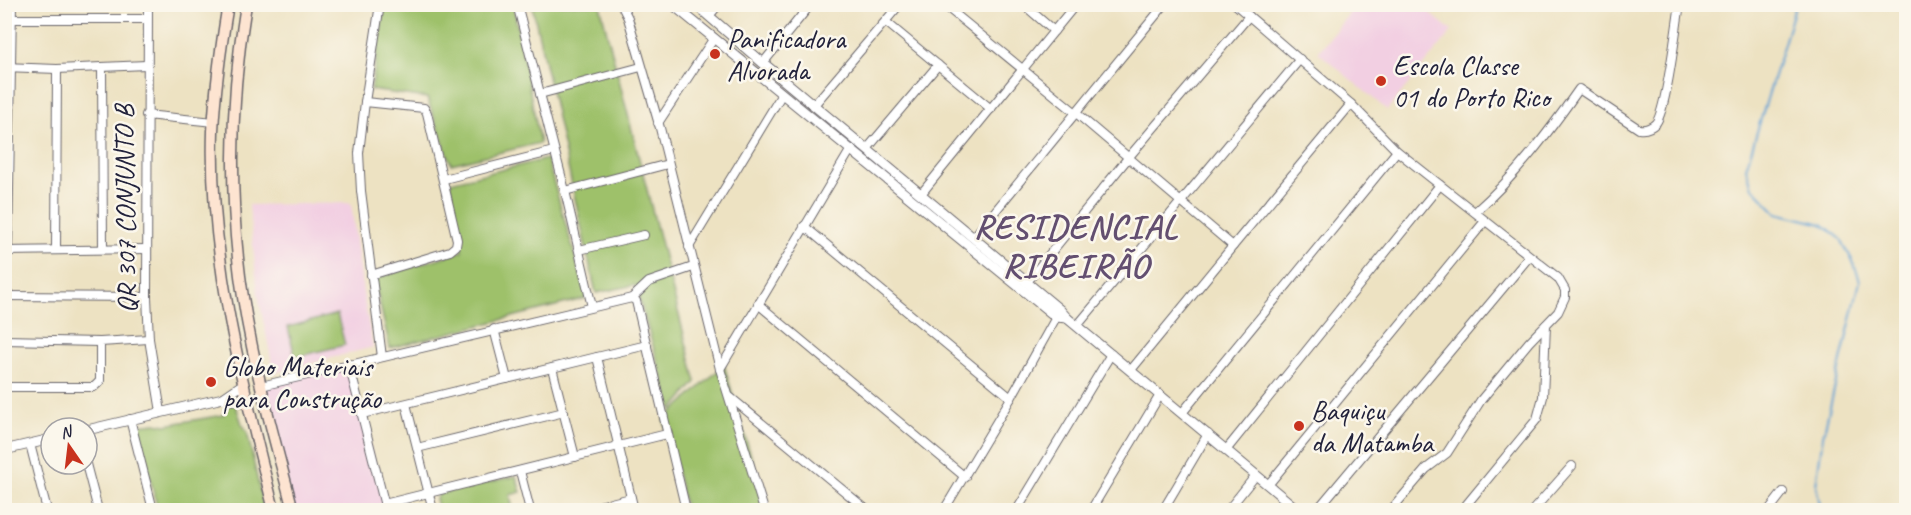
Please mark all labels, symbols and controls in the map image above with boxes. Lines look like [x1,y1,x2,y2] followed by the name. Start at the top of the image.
[727,21,847,88] place label: Panificadora Alvorada
[708,47,722,61] marker: Panificadora Alvorada
[1393,48,1553,115] place label: Escola Classe 01 do Porto Rico
[1374,74,1388,88] marker: Escola Classe 01 do Porto Rico
[106,102,144,313] street label: QR 307 CONJUNTO B
[974,205,1178,287] district label: RESIDENCIAL RIBEIRÃO
[223,349,383,416] place label: Globo Materiais para Construção
[204,375,218,389] marker: Globo Materiais para Construção
[1311,393,1435,460] place label: Baquiçu da Matamba
[39,416,99,476] north arrow
[1292,419,1306,433] marker: Baquiçu da Matamba
[58,421,76,443] text: N

